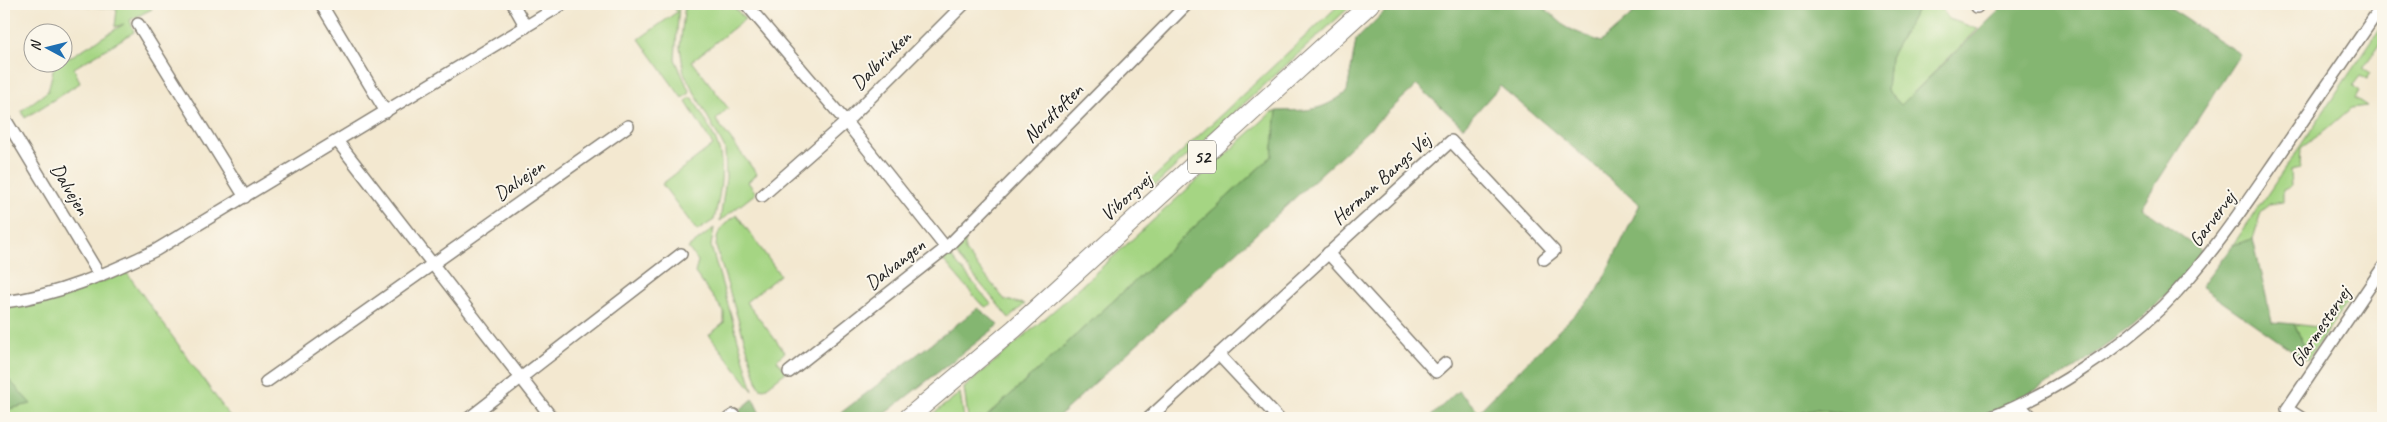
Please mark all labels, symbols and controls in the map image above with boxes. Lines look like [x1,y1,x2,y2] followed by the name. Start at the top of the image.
[22,22,72,72] north arrow
[846,24,917,95] street label: Dalbrinken
[27,39,45,52] text: N
[1018,77,1089,148] street label: Nordtoften
[1326,127,1437,230] street label: Herman Bangs Vej
[1188,140,1216,173] road number: 52
[489,153,550,206] street label: Dalvejen
[45,158,96,220] street label: Dalvejen
[1095,165,1159,227] street label: Viborgvej
[2183,184,2243,252] street label: Garvervej
[860,232,931,295] street label: Dalvangen
[2284,280,2358,372] street label: Glarmestervej

